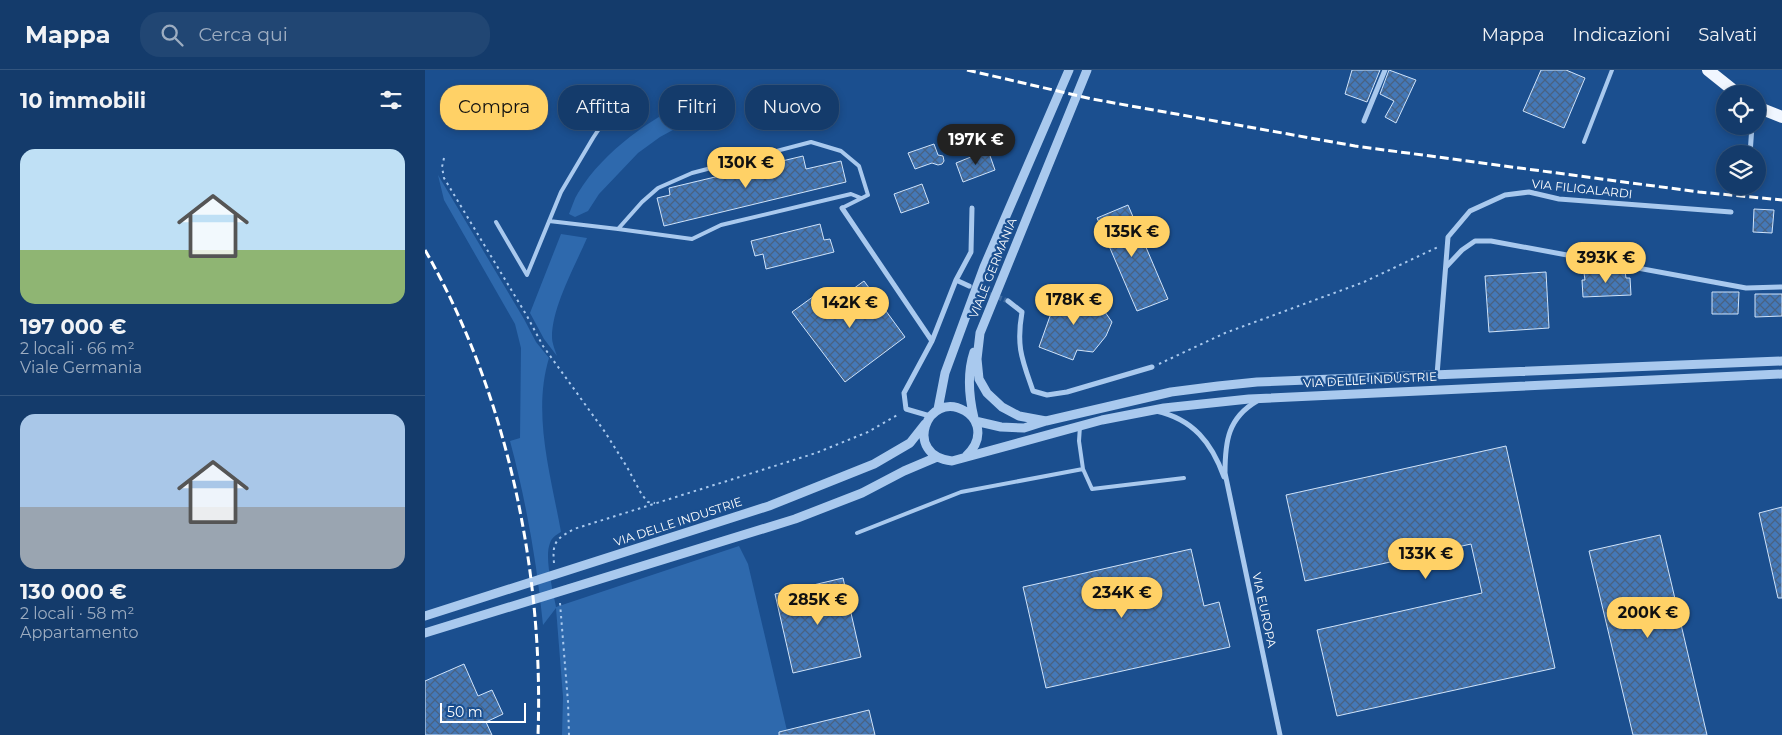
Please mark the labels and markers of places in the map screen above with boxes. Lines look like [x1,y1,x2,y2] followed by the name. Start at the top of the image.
[935,124,1017,166] pin: 197K €
[705,146,787,189] pin: 130K €
[1091,216,1173,258] pin: 135K €
[1565,242,1647,284] pin: 393K €
[1033,284,1115,326] pin: 178K €
[809,286,891,329] pin: 142K €
[1385,538,1467,580] pin: 133K €
[1081,576,1163,619] pin: 234K €
[777,584,859,626] pin: 285K €
[1607,596,1689,639] pin: 200K €

